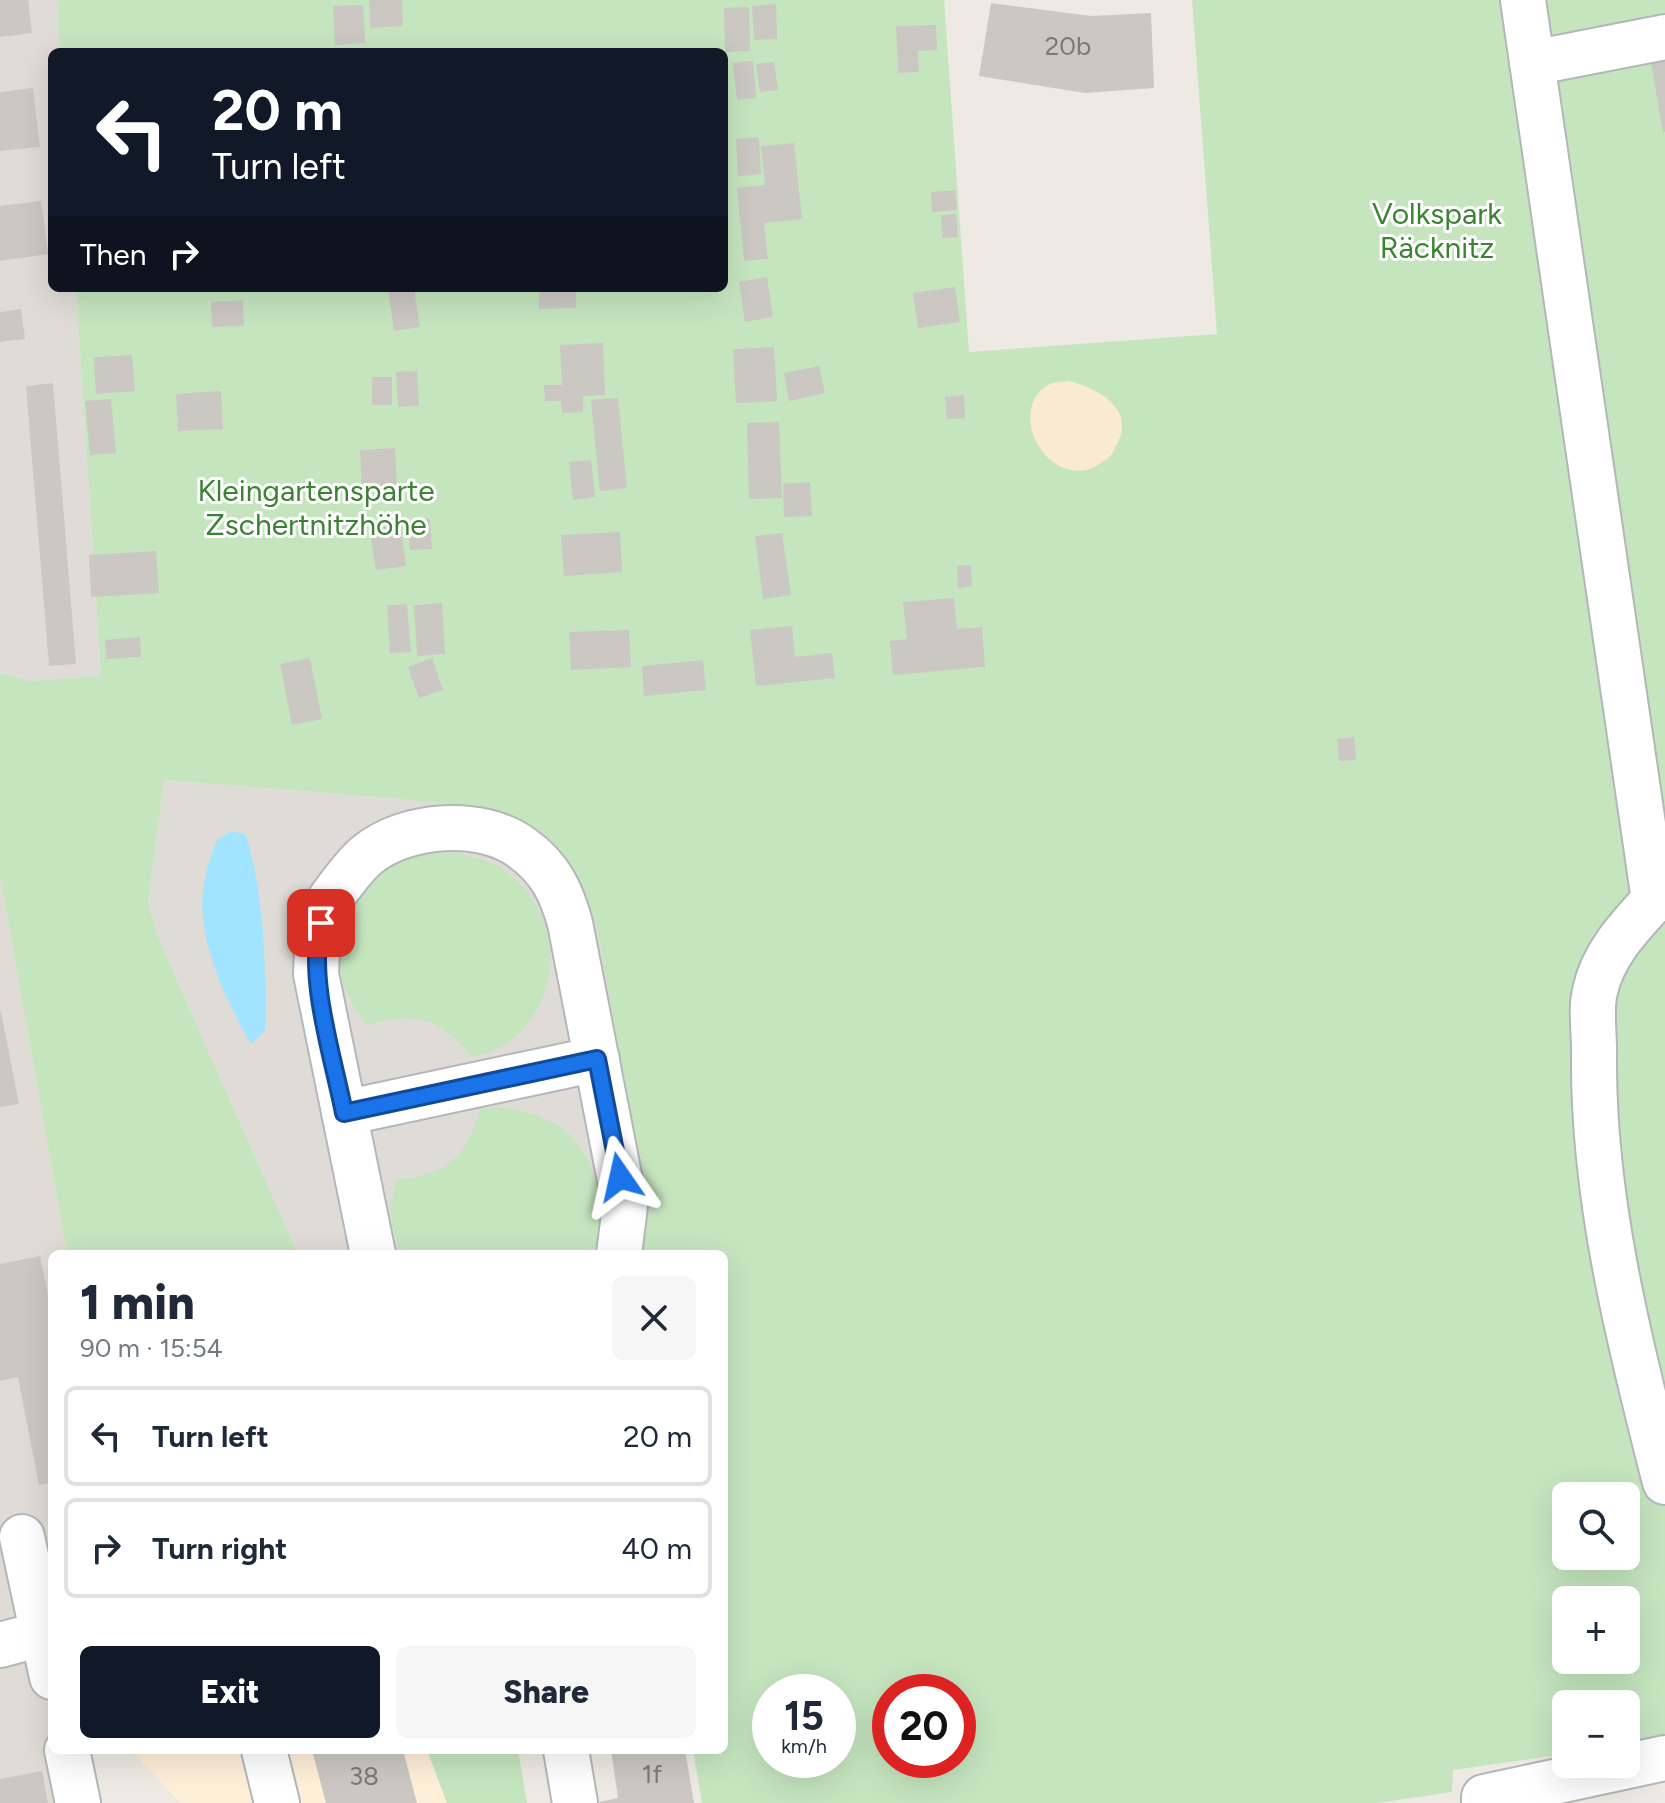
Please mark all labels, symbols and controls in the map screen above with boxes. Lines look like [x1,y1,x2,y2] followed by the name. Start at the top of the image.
[1045,30,1091,62] house number: 20b
[212,77,343,144] text: 20 m
[80,80,184,184] icon: left
[212,145,346,188] text: Turn left
[1372,195,1502,266] park label: Volkspark Räcknitz
[162,232,206,276] icon: right
[80,236,146,273] text: Then
[197,472,435,543] park label: Kleingartensparte Zschertnitzhöhe
[287,889,355,957] pin
[299,901,343,945] icon: arrive
[578,1135,662,1219] position arrow
[80,1273,195,1331] text: 1 min
[612,1276,696,1360] button: close
[80,1332,223,1364] text: 90 m · 15:54
[84,1414,128,1458] icon: left
[152,1418,269,1455] text: Turn left
[623,1418,692,1455] text: 20 m
[1552,1482,1640,1778] map controls
[1552,1482,1640,1570] button: search
[84,1526,128,1570] icon: right
[152,1530,287,1567] text: Turn right
[621,1530,692,1567] text: 40 m
[1552,1586,1640,1674] button: +
[80,1646,380,1738] button: Exit
[396,1646,696,1738] button: Share
[872,1674,976,1778] speed limit sign: 20
[1552,1690,1640,1778] button: −
[784,1692,824,1740] text: 15
[781,1734,827,1758] text: km/h
[642,1758,663,1790] house number: 1f
[349,1760,379,1792] house number: 38

